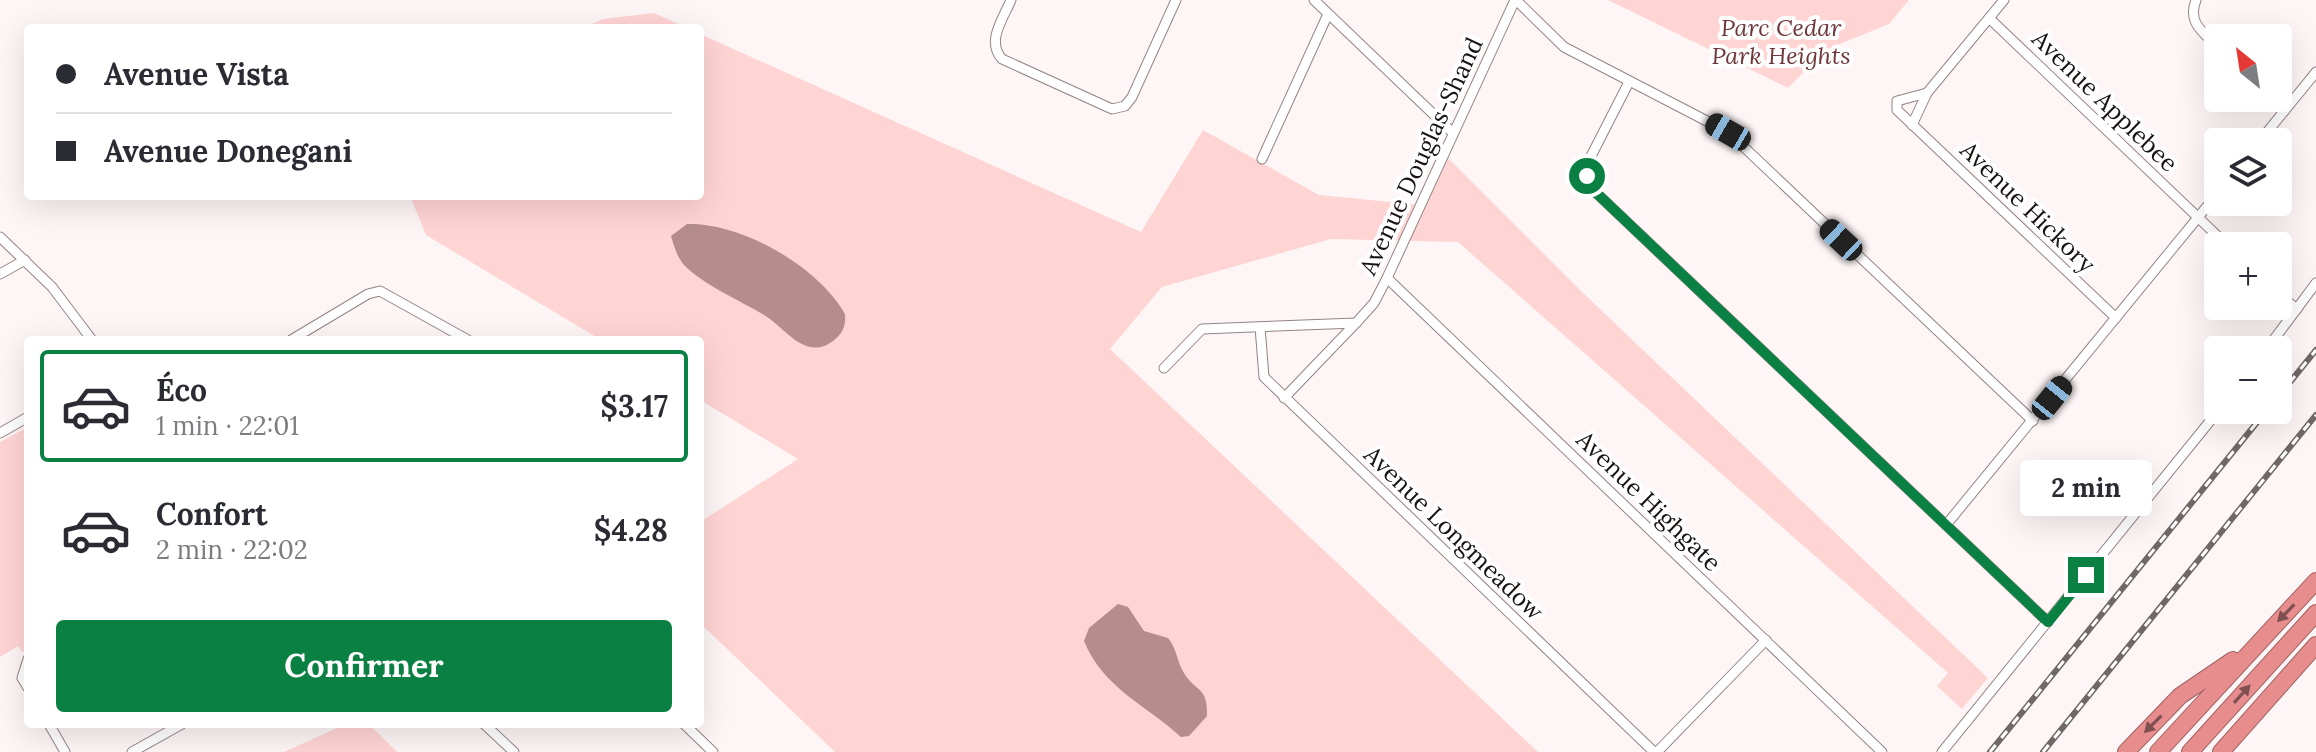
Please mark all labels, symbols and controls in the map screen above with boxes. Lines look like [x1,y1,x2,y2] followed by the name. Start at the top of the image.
[1711,12,1851,71] park label: Parc Cedar Park Heights
[2025,23,2184,178] street label: Avenue Applebee
[2204,24,2292,112] north arrow
[2204,24,2292,424] map controls
[1352,32,1490,281] street label: Avenue Douglas-Shand
[104,55,289,93] text: Avenue Vista
[1701,110,1755,154] car
[2204,128,2292,216] button: layers
[104,132,352,170] text: Avenue Donegani
[1953,134,2102,280] street label: Avenue Hickory
[1569,158,1605,194] route start
[1815,215,1867,265] car
[2204,232,2292,320] button: +
[2204,336,2292,424] button: −
[60,370,132,442] icon: car
[156,371,207,409] text: Éco
[2028,372,2076,424] car
[600,387,668,425] text: $3.17
[156,409,299,442] text: 1 min · 22:01
[1570,423,1728,578] street label: Avenue Highgate
[1357,439,1551,627] street label: Avenue Longmeadow
[2020,459,2152,515] callout: 2 min
[2051,471,2121,504] text: 2 min
[60,494,132,566] icon: car
[156,495,267,533] text: Confort
[594,511,668,549] text: $4.28
[156,533,308,566] text: 2 min · 22:02
[2068,557,2104,593] route end
[2277,603,2295,622] one-way arrow
[56,620,672,712] button: Confirmer
[2232,685,2250,704] one-way arrow
[2144,714,2163,733] one-way arrow

